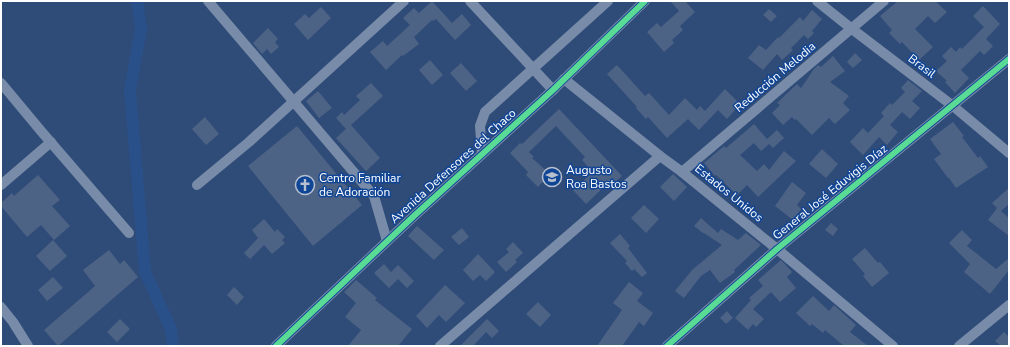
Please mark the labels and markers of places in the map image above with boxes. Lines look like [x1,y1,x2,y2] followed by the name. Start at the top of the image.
[566,162,627,192] place label: Augusto Roa Bastos
[541,166,563,188] school or university icon: Augusto Roa Bastos
[319,170,401,200] place label: Centro Familiar de Adoración
[294,174,316,196] church icon: Centro Familiar de Adoración

